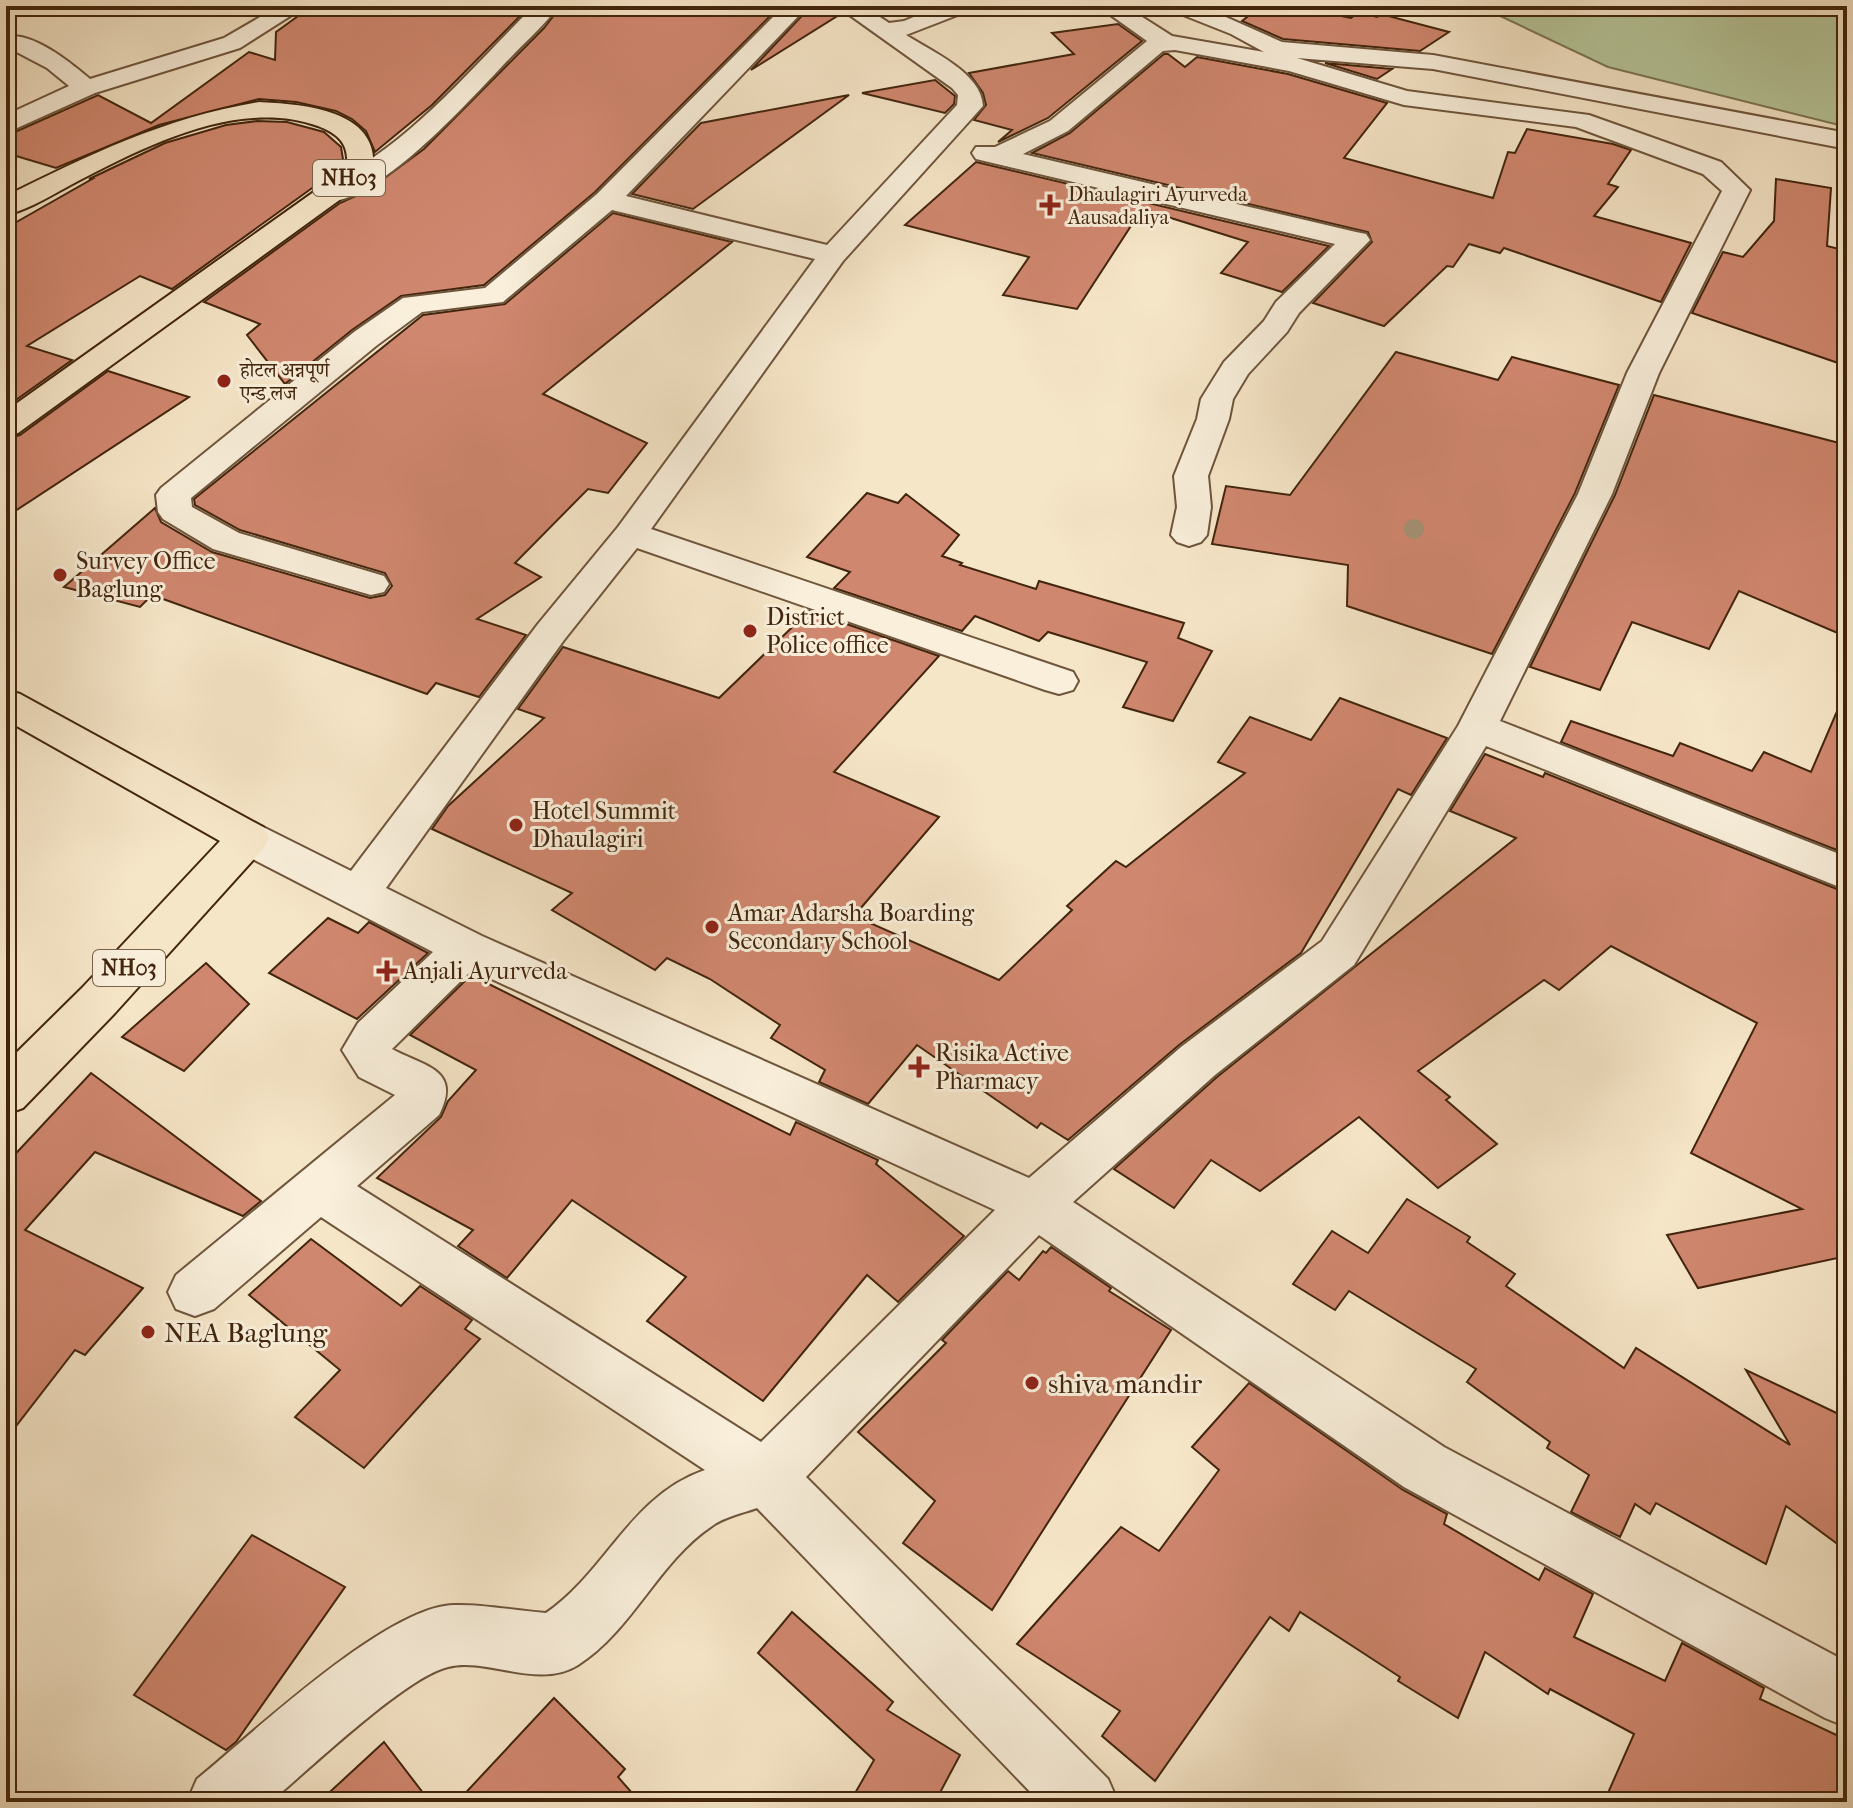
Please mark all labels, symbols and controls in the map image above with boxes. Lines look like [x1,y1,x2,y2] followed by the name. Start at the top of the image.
[313,160,385,196] road number: NH03
[1067,183,1248,229] place label: Dhaulagiri Ayurveda Aausadaliya
[1039,194,1061,216] marker: Dhaulagiri Ayurveda Aausadaliya
[239,358,330,405] place label: होटल अन्नपूर्ण एन्ड लज
[215,372,233,390] marker: होटल अन्नपूर्ण एन्ड लज
[76,547,216,603] place label: Survey Office Baglung
[51,566,69,584] marker: Survey Office Baglung
[766,603,889,659] place label: District Police office
[741,622,759,640] marker: District Police office
[532,797,677,853] place label: Hotel Summit Dhaulagiri
[507,816,525,834] marker: Hotel Summit Dhaulagiri
[727,899,975,955] place label: Amar Adarsha Boarding Secondary School
[703,918,721,936] marker: Amar Adarsha Boarding Secondary School
[93,950,165,986] road number: NH03
[402,957,568,985] place label: Anjali Ayurveda
[378,962,396,980] marker: Anjali Ayurveda
[935,1039,1069,1095] place label: Risika Active Pharmacy
[910,1058,928,1076] marker: Risika Active Pharmacy
[164,1316,328,1349] place label: NEA Baglung
[139,1323,157,1341] marker: NEA Baglung
[1048,1367,1202,1400] place label: shiva mandir
[1023,1374,1041,1392] marker: shiva mandir

